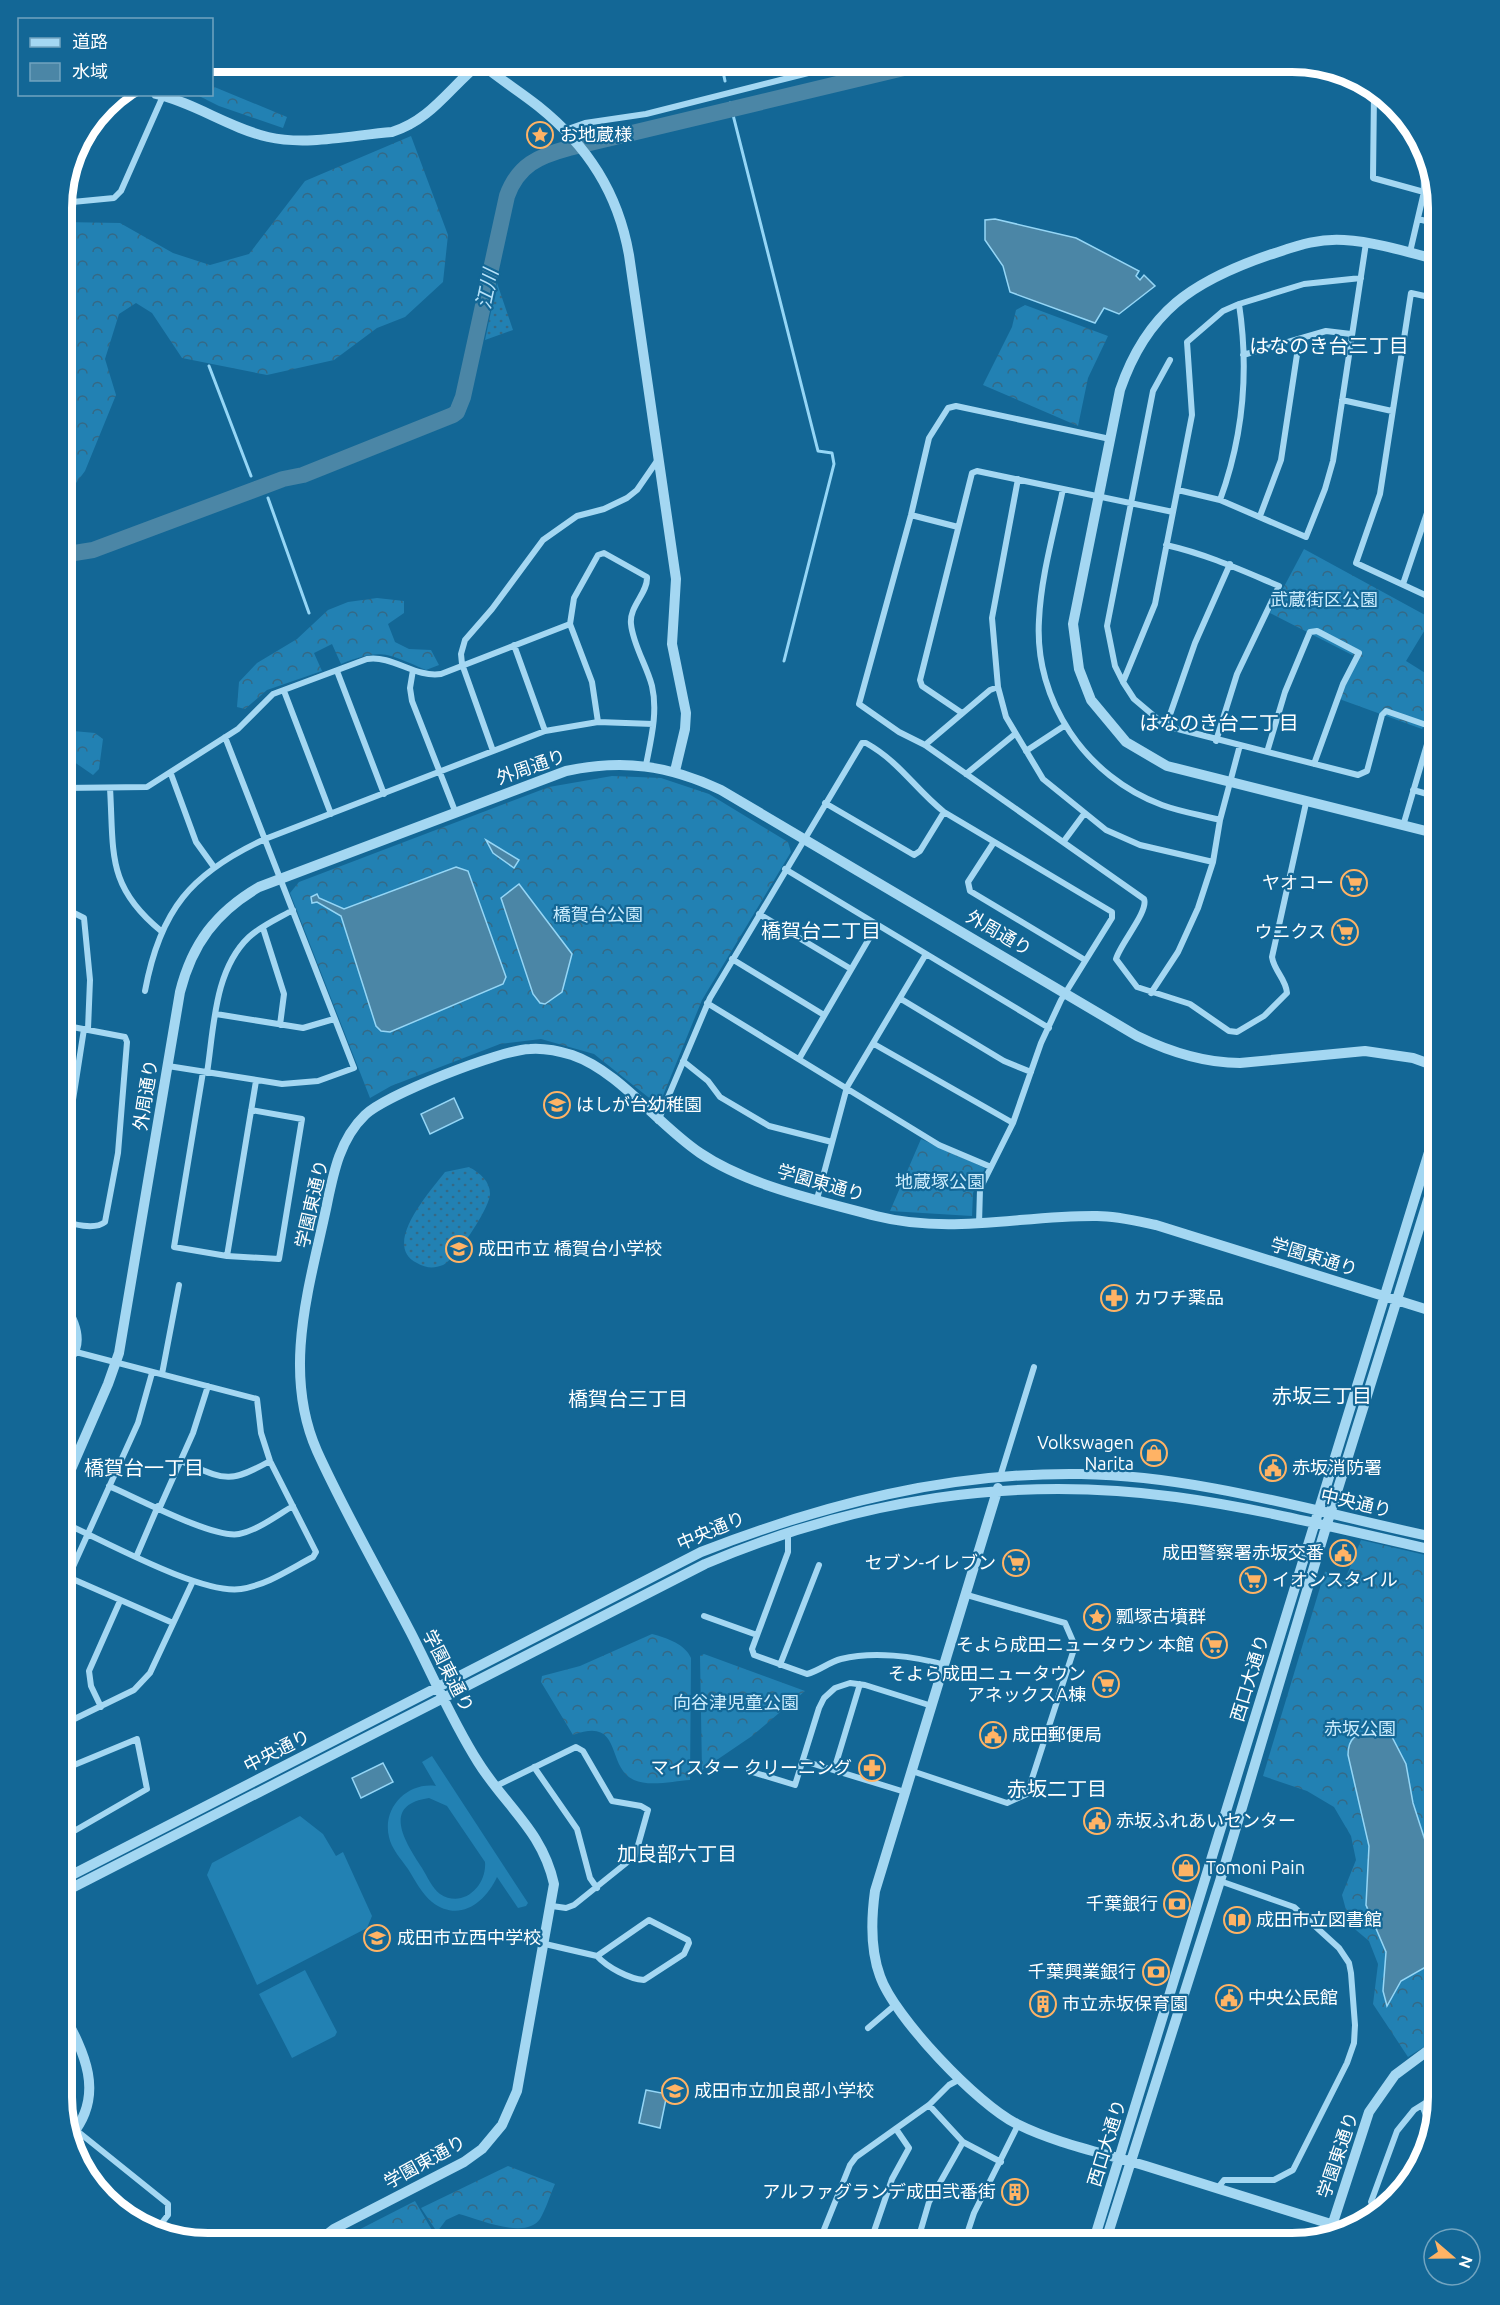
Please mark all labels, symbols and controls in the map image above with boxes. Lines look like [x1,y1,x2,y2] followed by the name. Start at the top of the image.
[18,18,213,96] legend
[72,31,108,51] text: 道路
[72,61,108,81] text: 水域
[525,120,555,150] place icon: お地蔵様
[560,124,632,144] place label: お地蔵様
[471,265,502,311] water label: 江川
[1249,334,1409,357] district label: はなのき台三丁目
[1270,589,1378,609] park label: 武蔵街区公園
[1139,711,1299,734] district label: はなのき台二丁目
[493,745,568,787] street label: 外周通り
[1339,868,1369,898] supermarket icon: ヤオコー
[1262,872,1334,892] place label: ヤオコー
[553,904,643,924] park label: 橋賀台公園
[963,905,1036,959] street label: 外周通り
[1330,917,1360,947] supermarket icon: ウニクス
[761,919,881,942] district label: 橋賀台二丁目
[1255,921,1326,941] place label: ウニクス
[130,1058,161,1132] street label: 外周通り
[542,1090,572,1120] school or university icon: はしが台幼稚園
[576,1094,702,1114] place label: はしが台幼稚園
[291,1158,331,1250] street label: 学園東通り
[775,1160,867,1204] street label: 学園東通り
[895,1171,985,1191] park label: 地蔵塚公園
[1268,1233,1360,1279] street label: 学園東通り
[444,1234,474,1264] school or university icon: 成田市立 橋賀台小学校
[478,1238,662,1258] place label: 成田市立 橋賀台小学校
[1099,1283,1129,1313] pharmacy icon: カワチ薬品
[1134,1287,1224,1307] place label: カワチ薬品
[1272,1384,1372,1407] district label: 赤坂三丁目
[568,1387,688,1410] district label: 橋賀台三丁目
[1037,1432,1134,1473] place label: Volkswagen Narita
[1139,1438,1169,1468] shop icon: Volkswagen Narita
[1258,1453,1288,1483] public building icon: 赤坂消防署
[84,1456,204,1479] district label: 橋賀台一丁目
[1292,1457,1382,1477] place label: 赤坂消防署
[1319,1484,1394,1520] street label: 中央通り
[674,1507,748,1553] street label: 中央通り
[1328,1538,1358,1568] public building icon: 成田警察署赤坂交番
[1162,1542,1324,1562] place label: 成田警察署赤坂交番
[1001,1548,1031,1578] supermarket icon: セブン-イレブン
[865,1552,996,1572] place label: セブン-イレブン
[1238,1565,1268,1595] supermarket icon: イオンスタイル
[1272,1569,1398,1589] place label: イオンスタイル
[1082,1602,1112,1632] place icon: 瓢塚古墳群
[1116,1606,1206,1626] place label: 瓢塚古墳群
[420,1626,478,1715] street label: 学園東通り
[1199,1630,1229,1660] supermarket icon: そよら成田ニュータウン 本館
[1226,1632,1272,1724] street label: 西口大通り
[956,1634,1194,1654] place label: そよら成田ニュータウン 本館
[888,1663,1086,1704] place label: そよら成田ニュータウン アネックスA棟
[1091,1669,1121,1699] supermarket icon: そよら成田ニュータウン アネックスA棟
[673,1692,799,1712] park label: 向谷津児童公園
[1324,1718,1396,1738] park label: 赤坂公園
[978,1720,1008,1750] public building icon: 成田郵便局
[1012,1724,1102,1744] place label: 成田郵便局
[240,1725,313,1775] street label: 中央通り
[857,1753,887,1783] pharmacy icon: マイスター クリーニング
[650,1757,852,1777] place label: マイスター クリーニング
[1007,1777,1107,1800] district label: 赤坂二丁目
[1082,1806,1112,1836] public building icon: 赤坂ふれあいセンター
[1116,1810,1296,1830] place label: 赤坂ふれあいセンター
[617,1842,737,1865] district label: 加良部六丁目
[1171,1853,1201,1883] shop icon: Tomoni Pain
[1206,1857,1305,1877] place label: Tomoni Pain
[1162,1889,1192,1919] bank icon: 千葉銀行
[1086,1893,1158,1913] place label: 千葉銀行
[1222,1905,1252,1935] library icon: 成田市立図書館
[1256,1909,1382,1929] place label: 成田市立図書館
[362,1923,392,1953] school or university icon: 成田市立西中学校
[397,1927,541,1947] place label: 成田市立西中学校
[1141,1957,1171,1987] bank icon: 千葉興業銀行
[1028,1961,1136,1981] place label: 千葉興業銀行
[1214,1983,1244,2013] public building icon: 中央公民館
[1248,1987,1338,2007] place label: 中央公民館
[1028,1989,1058,2019] building icon: 市立赤坂保育園
[1062,1993,1188,2013] place label: 市立赤坂保育園
[660,2076,690,2106] school or university icon: 成田市立加良部小学校
[694,2080,874,2100] place label: 成田市立加良部小学校
[1083,2097,1129,2189] street label: 西口大通り
[1313,2109,1361,2200] street label: 学園東通り
[380,2131,469,2192] street label: 学園東通り
[1000,2177,1030,2207] building icon: アルファグランデ成田弐番街
[762,2181,996,2201] place label: アルファグランデ成田弐番街
[1422,2227,1482,2287] north arrow
[1456,2253,1477,2271] text: N

